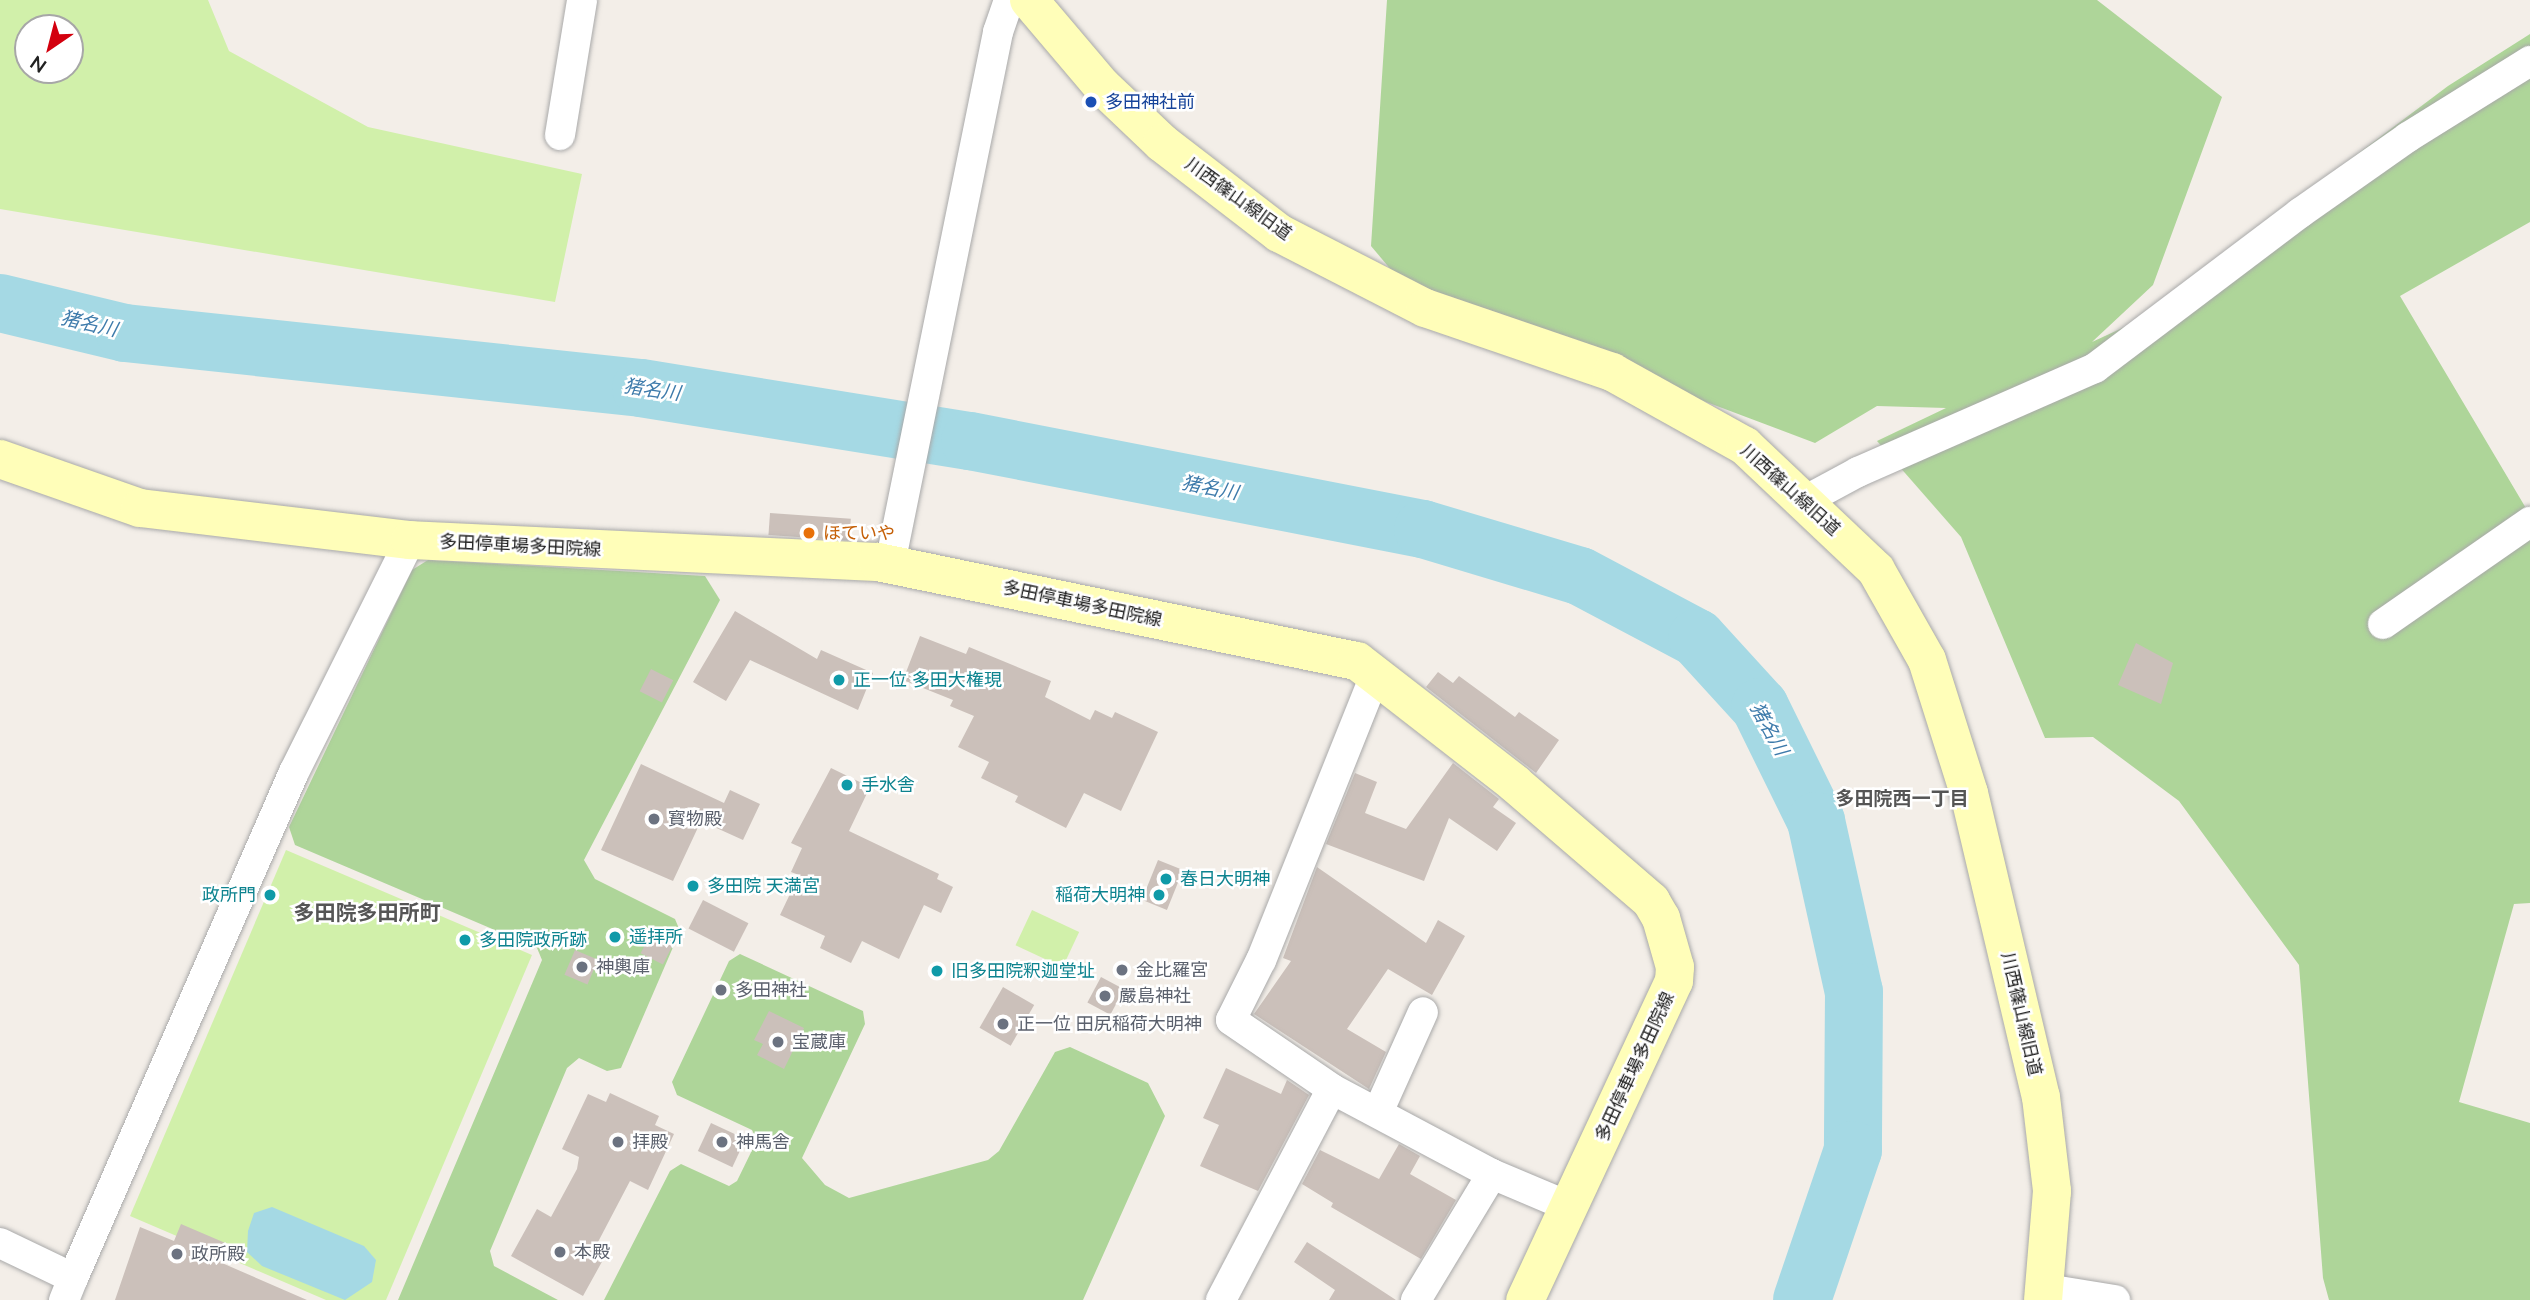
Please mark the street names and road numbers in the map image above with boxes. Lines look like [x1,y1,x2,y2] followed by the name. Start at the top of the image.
[1181,153,1295,245] street label: 川西篠山線旧道
[1736,440,1844,540] street label: 川西篠山線旧道
[439,531,601,561] street label: 多田停車場多田院線
[1001,577,1163,631] street label: 多田停車場多田院線
[1996,950,2046,1078] street label: 川西篠山線旧道
[1591,989,1679,1145] street label: 多田停車場多田院線

